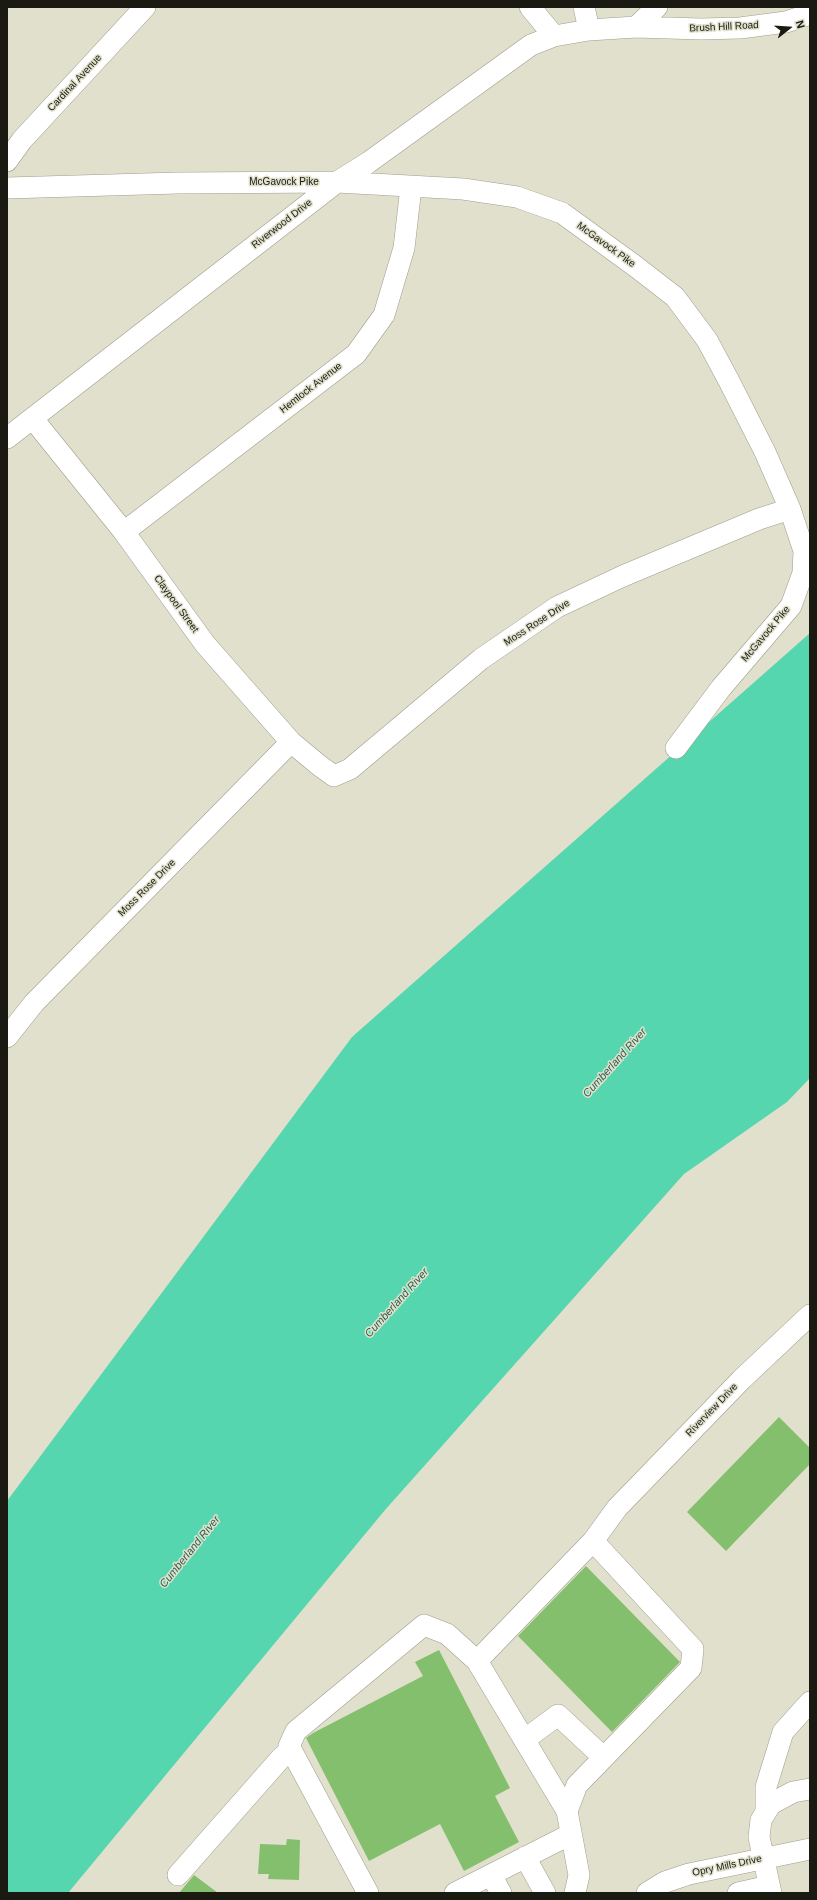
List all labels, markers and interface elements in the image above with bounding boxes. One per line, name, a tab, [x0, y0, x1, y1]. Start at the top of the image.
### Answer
north arrow	[769, 8, 809, 48]
street label: Brush Hill Road	[689, 19, 759, 35]
text: N	[794, 19, 807, 30]
street label: Cardinal Avenue	[45, 52, 105, 114]
street label: McGavock Pike	[249, 176, 319, 188]
street label: Riverwood Drive	[249, 197, 315, 251]
street label: McGavock Pike	[574, 220, 638, 270]
street label: Hemlock Avenue	[278, 360, 344, 416]
street label: Claypool Street	[151, 573, 201, 635]
street label: Moss Rose Drive	[502, 597, 572, 649]
street label: McGavock Pike	[739, 604, 793, 664]
street label: Moss Rose Drive	[116, 857, 178, 919]
water label: Cumberland River	[580, 1026, 650, 1100]
water label: Cumberland River	[362, 1266, 432, 1340]
street label: Riverview Drive	[684, 1381, 740, 1439]
water label: Cumberland River	[157, 1513, 223, 1591]
street label: Opry Mills Drive	[691, 1853, 763, 1879]

